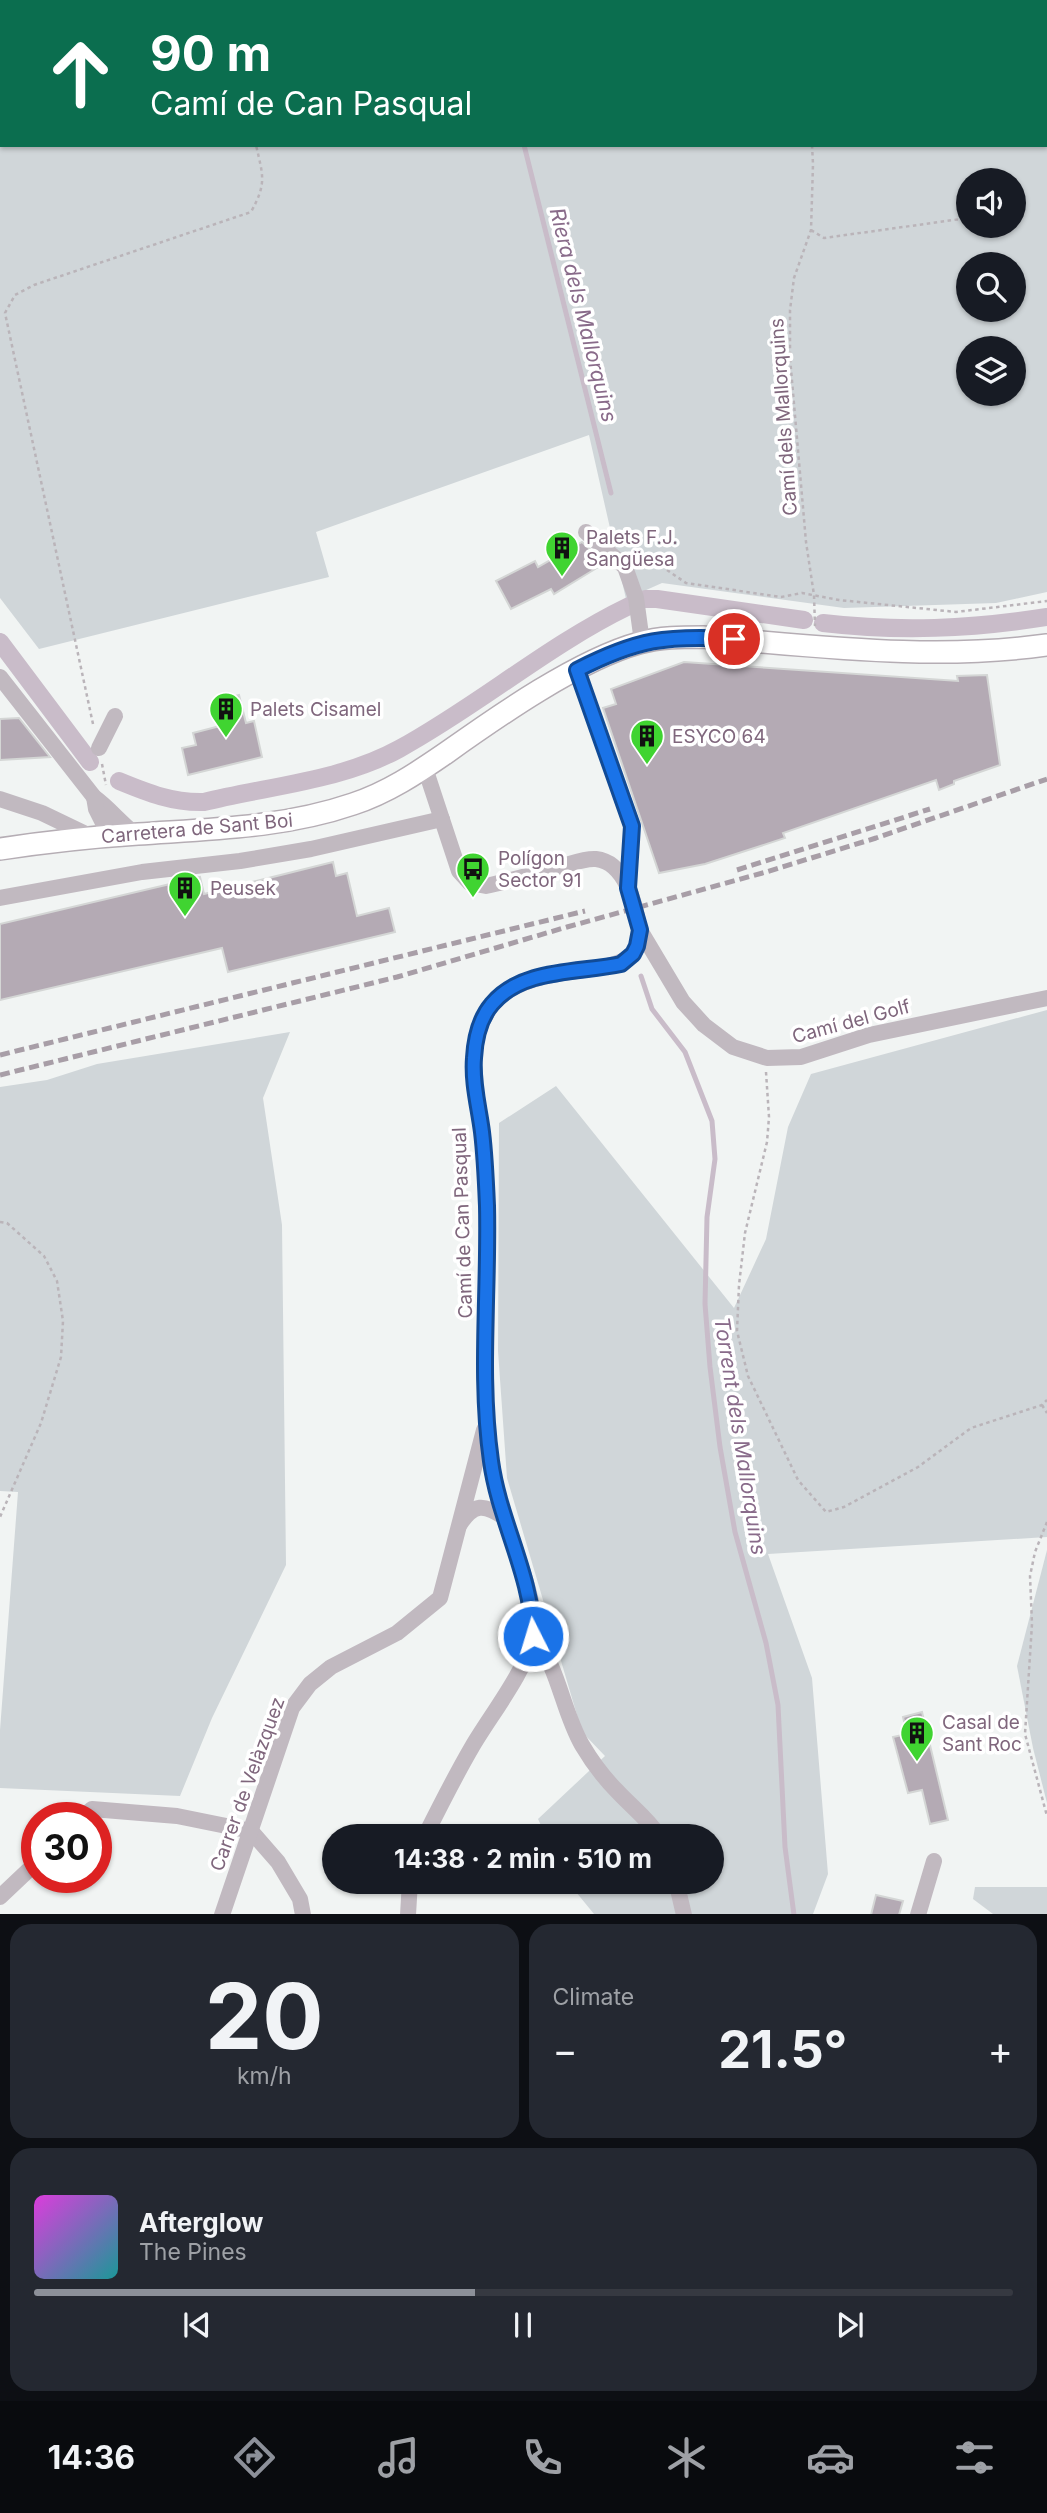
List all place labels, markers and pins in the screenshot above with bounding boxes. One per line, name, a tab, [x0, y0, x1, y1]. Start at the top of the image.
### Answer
place label: Palets F.J. Sangüesa	[586, 526, 678, 571]
building icon: Palets F.J. Sangüesa	[543, 529, 581, 578]
pin	[704, 609, 764, 669]
building icon: Palets Cisamel	[207, 690, 245, 739]
place label: Palets Cisamel	[250, 698, 381, 721]
building icon: ESYCO 64	[628, 717, 666, 766]
place label: ESYCO 64	[672, 725, 766, 748]
place label: Polígon Sector 91	[498, 847, 582, 892]
bus stop icon: Polígon Sector 91	[454, 850, 492, 899]
building icon: Peusek	[166, 869, 204, 918]
place label: Peusek	[210, 877, 276, 900]
place label: Casal de Sant Roc	[942, 1711, 1022, 1756]
building icon: Casal de Sant Roc	[898, 1714, 936, 1763]

